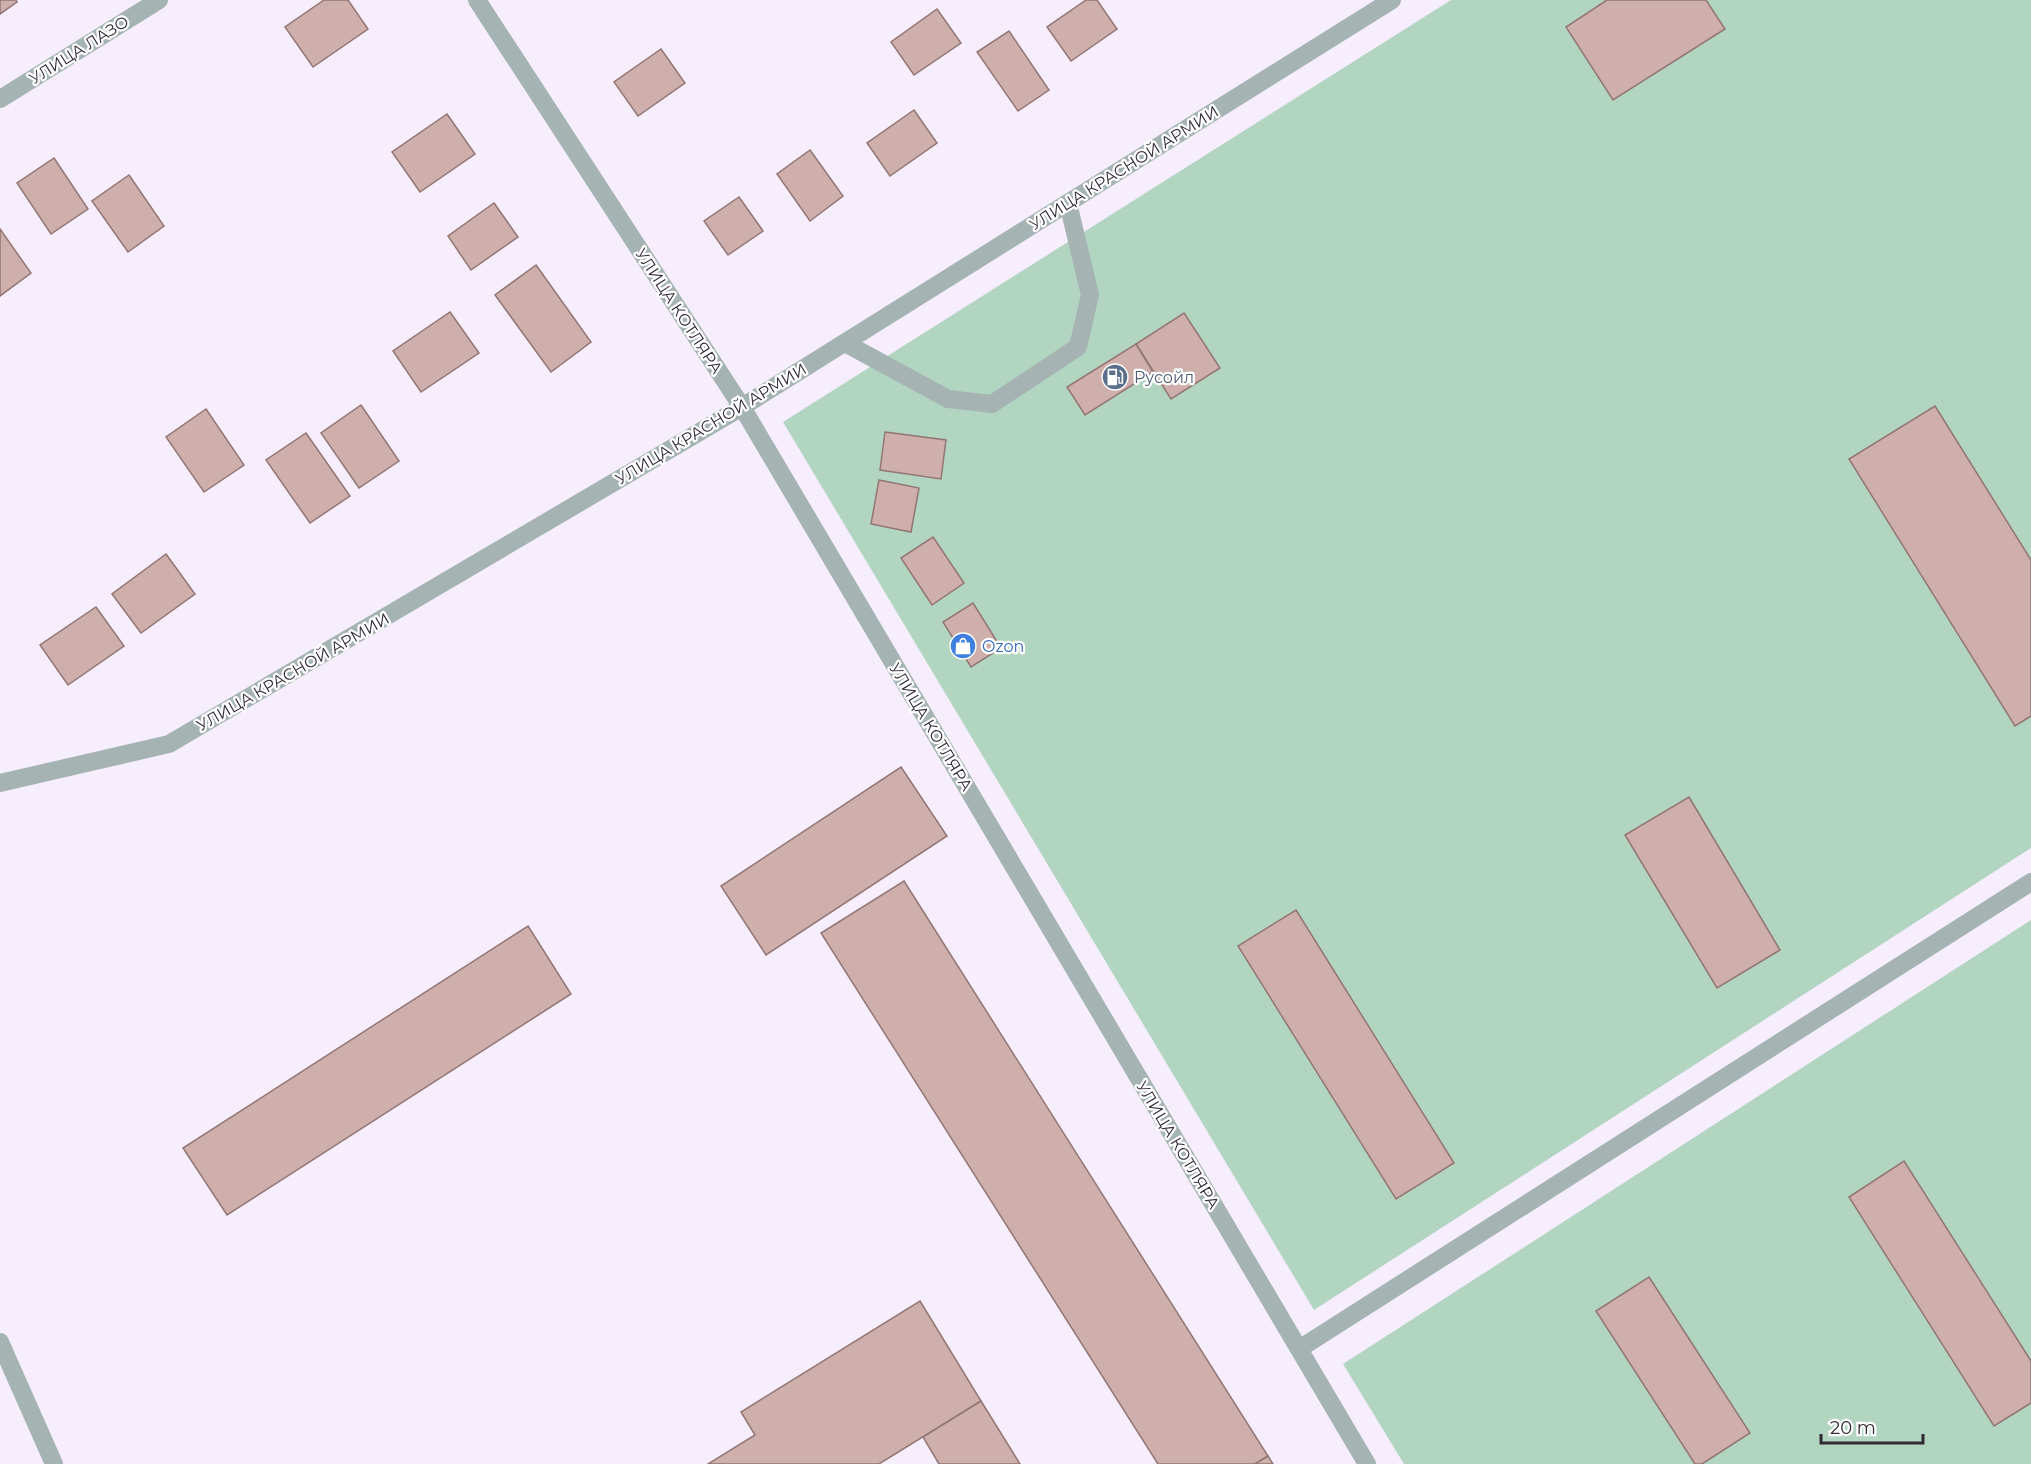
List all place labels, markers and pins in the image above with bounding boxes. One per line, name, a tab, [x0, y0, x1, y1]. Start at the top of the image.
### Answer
fuel station icon: Русойл	[1100, 362, 1130, 392]
place label: Русойл	[1134, 368, 1194, 387]
shop icon: Ozon	[948, 631, 978, 661]
place label: Ozon	[982, 637, 1024, 656]

